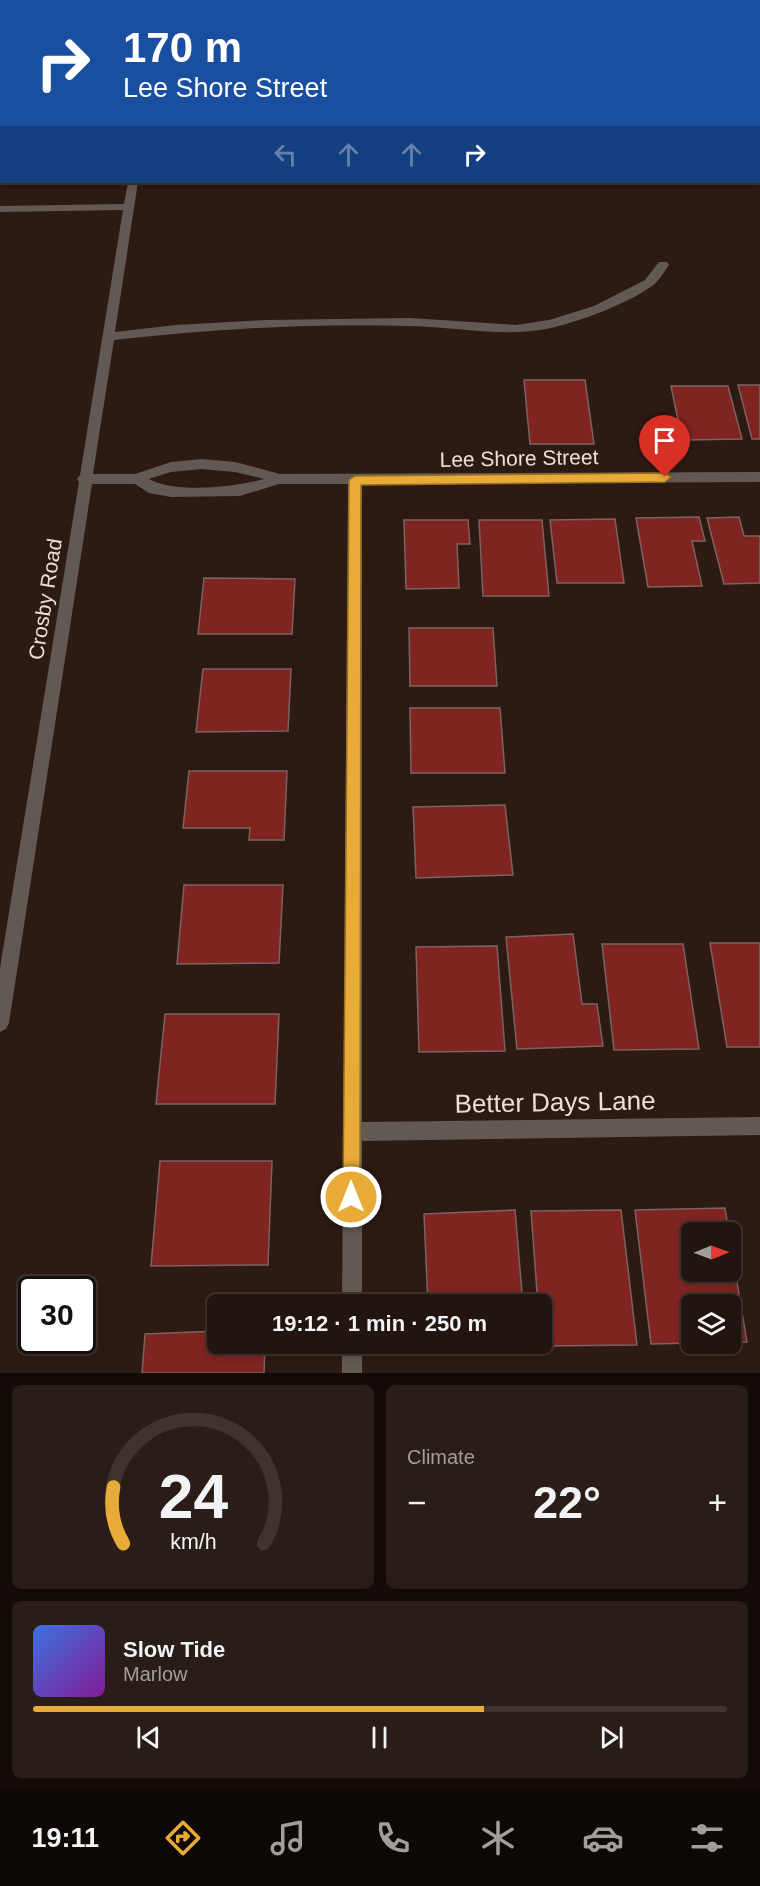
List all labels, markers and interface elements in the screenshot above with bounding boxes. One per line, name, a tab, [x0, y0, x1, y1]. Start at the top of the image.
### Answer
icon: right	[24, 24, 102, 102]
text: 170 m	[123, 24, 242, 71]
text: Lee Shore Street	[123, 73, 327, 103]
icon: left	[269, 138, 302, 171]
icon: ahead	[332, 138, 365, 171]
icon: ahead	[395, 138, 428, 171]
icon: right	[458, 138, 491, 171]
pin	[639, 415, 690, 477]
icon: arrive	[648, 424, 681, 457]
street label: Lee Shore Street	[439, 445, 599, 471]
street label: Crosby Road	[24, 537, 66, 661]
street label: Better Days Lane	[454, 1085, 656, 1119]
position arrow	[319, 1165, 383, 1229]
north arrow	[681, 1222, 741, 1282]
map controls	[681, 1222, 741, 1354]
speed limit sign: 30	[18, 1276, 96, 1354]
button: layers	[681, 1294, 741, 1354]
text: 19:12 · 1 min · 250 m	[272, 1311, 487, 1336]
text: Climate	[407, 1446, 475, 1468]
text: 24	[158, 1462, 228, 1531]
text: 22°	[533, 1477, 601, 1528]
text: −	[407, 1484, 426, 1521]
text: +	[708, 1484, 727, 1521]
text: km/h	[170, 1530, 216, 1554]
text: Slow Tide	[123, 1637, 225, 1662]
text: Marlow	[123, 1663, 187, 1685]
icon: previous	[132, 1721, 165, 1754]
icon: pause	[363, 1721, 396, 1754]
icon: next	[595, 1721, 628, 1754]
icon: directions	[162, 1817, 204, 1859]
icon: music	[267, 1817, 309, 1859]
icon: phone	[372, 1817, 414, 1859]
icon: climate	[477, 1817, 519, 1859]
icon: car	[582, 1817, 624, 1859]
icon: filters	[686, 1817, 728, 1859]
text: 19:11	[31, 1823, 99, 1853]

